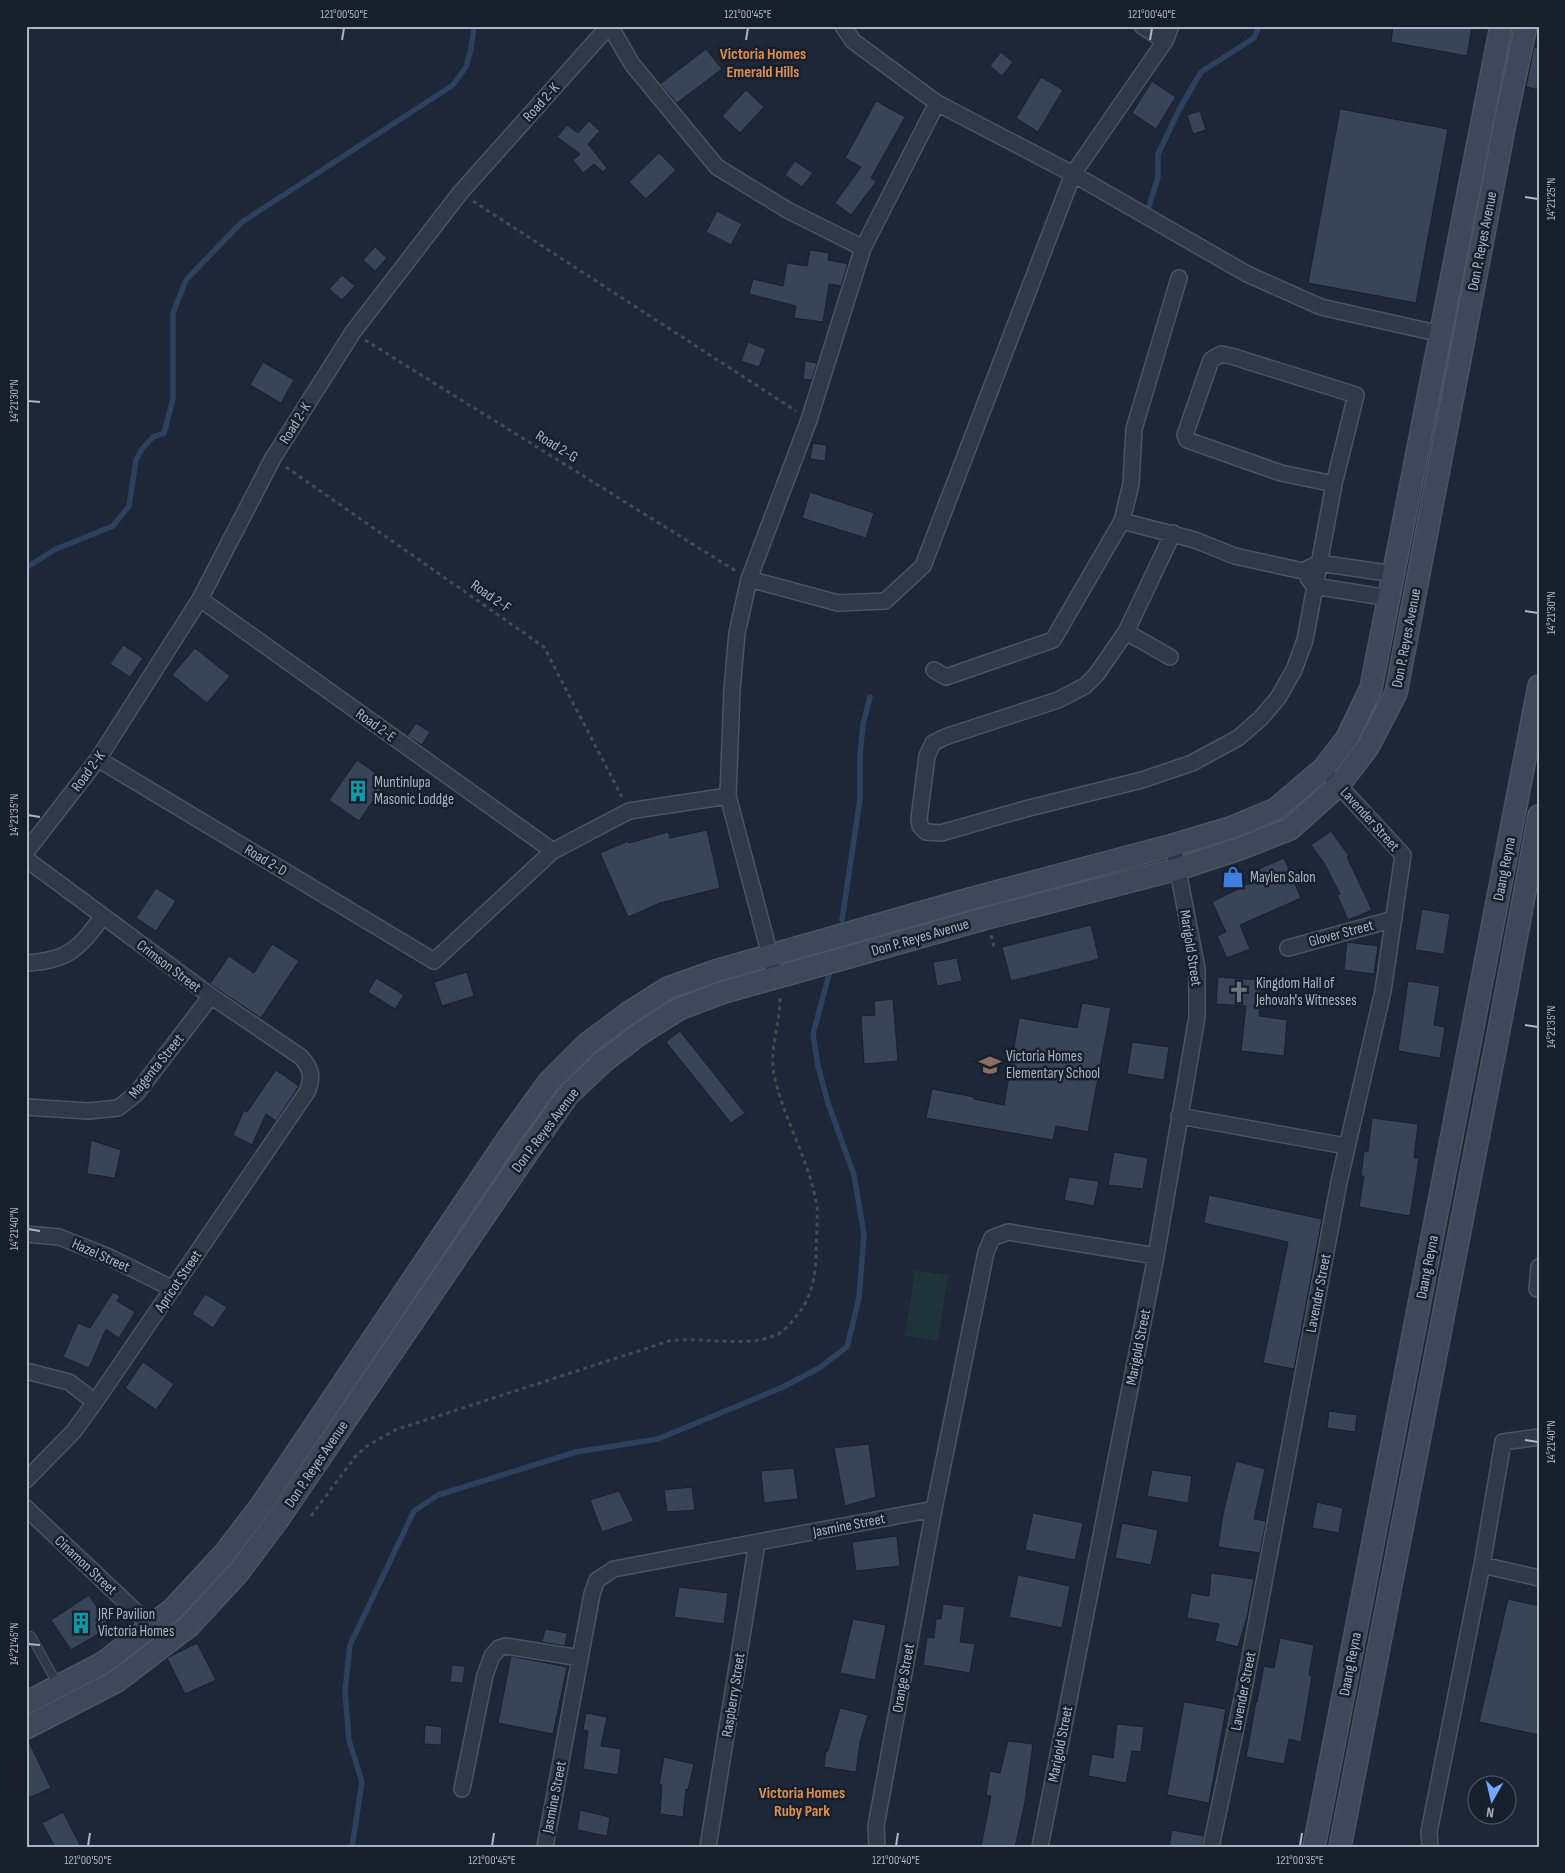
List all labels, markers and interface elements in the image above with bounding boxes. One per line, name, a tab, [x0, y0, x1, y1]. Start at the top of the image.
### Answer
text: 121°00'50"E	[320, 7, 368, 22]
text: 121°00'45"E	[724, 7, 772, 22]
text: 121°00'40"E	[1128, 7, 1176, 22]
district label: Victoria Homes Emerald Hills	[720, 45, 806, 82]
street label: Road 2-K	[519, 79, 564, 126]
text: 14°21'25"N	[1544, 178, 1559, 220]
street label: Don P. Reyes Avenue	[1464, 190, 1501, 292]
text: 14°21'30"N	[7, 379, 22, 423]
street label: Road 2-K	[275, 399, 316, 448]
street label: Road 2-G	[532, 426, 582, 467]
street label: Road 2-F	[467, 576, 515, 617]
street label: Don P. Reyes Avenue	[1388, 587, 1425, 689]
text: 14°21'30"N	[1544, 591, 1559, 635]
street label: Road 2-E	[352, 704, 400, 746]
street label: Road 2-K	[67, 747, 110, 795]
place label: Muntinlupa Masonic Loddge	[374, 773, 454, 809]
building icon: Muntinlupa Masonic Loddge	[345, 778, 371, 804]
street label: Lavender Street	[1336, 783, 1404, 856]
text: 14°21'35"N	[7, 794, 22, 836]
street label: Daang Reyna	[1489, 836, 1520, 902]
street label: Road 2-D	[241, 840, 291, 881]
shop icon: Maylen Salon	[1220, 864, 1246, 890]
place label: Maylen Salon	[1250, 868, 1316, 887]
street label: Marigold Street	[1175, 909, 1206, 988]
street label: Don P. Reyes Avenue	[869, 914, 971, 960]
street label: Glover Street	[1307, 916, 1376, 951]
street label: Crimson Street	[133, 936, 205, 997]
place label: Kingdom Hall of Jehovah's Witnesses	[1255, 974, 1357, 1010]
church icon: Kingdom Hall of Jehovah's Witnesses	[1226, 979, 1252, 1005]
text: 14°21'35"N	[1544, 1006, 1559, 1048]
street label: Magenta Street	[125, 1030, 188, 1102]
place label: Victoria Homes Elementary School	[1006, 1047, 1100, 1083]
school or university icon: Victoria Homes Elementary School	[977, 1052, 1003, 1078]
street label: Don P. Reyes Avenue	[508, 1084, 583, 1176]
text: 14°21'40"N	[7, 1207, 22, 1251]
street label: Hazel Street	[69, 1234, 133, 1277]
street label: Daang Reyna	[1412, 1234, 1443, 1300]
street label: Apricot Street	[150, 1246, 206, 1317]
street label: Lavender Street	[1302, 1252, 1336, 1334]
street label: Marigold Street	[1122, 1307, 1155, 1387]
street label: Don P. Reyes Avenue	[280, 1417, 352, 1511]
text: 14°21'40"N	[1544, 1420, 1559, 1464]
street label: Jasmine Street	[810, 1509, 887, 1542]
street label: Cinamon Street	[50, 1532, 121, 1599]
place label: JRF Pavilion Victoria Homes	[97, 1605, 174, 1641]
building icon: JRF Pavilion Victoria Homes	[68, 1610, 94, 1636]
text: 14°21'45"N	[7, 1623, 22, 1665]
street label: Daang Reyna	[1335, 1631, 1366, 1697]
street label: Orange Street	[888, 1642, 919, 1714]
street label: Lavender Street	[1227, 1650, 1261, 1732]
street label: Raspberry Street	[717, 1651, 750, 1739]
street label: Marigold Street	[1044, 1704, 1077, 1784]
street label: Jasmine Street	[538, 1759, 571, 1836]
north arrow	[1468, 1776, 1518, 1826]
district label: Victoria Homes Ruby Park	[759, 1784, 845, 1821]
text: N	[1485, 1803, 1495, 1821]
text: 121°00'50"E	[64, 1853, 112, 1868]
text: 121°00'45"E	[468, 1853, 516, 1868]
text: 121°00'40"E	[872, 1853, 920, 1868]
text: 121°00'35"E	[1276, 1853, 1324, 1868]

